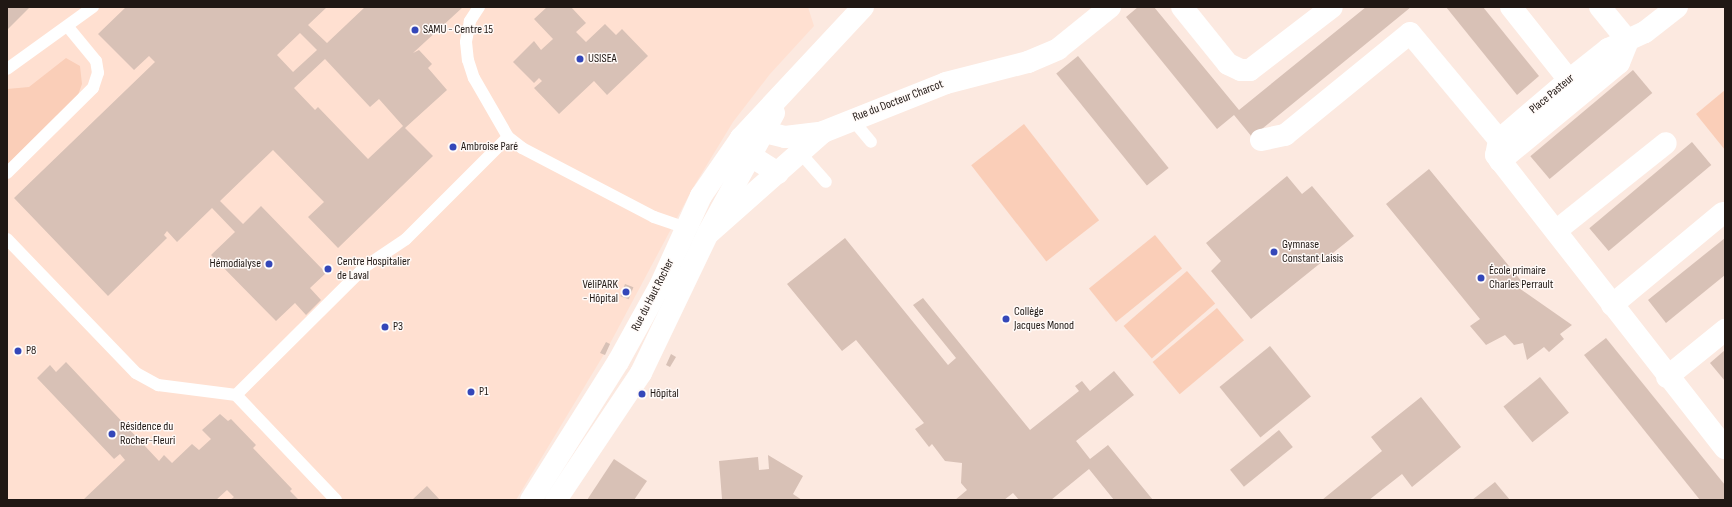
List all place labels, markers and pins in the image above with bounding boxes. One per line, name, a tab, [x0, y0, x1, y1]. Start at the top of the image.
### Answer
place label: SAMU - Centre 15	[423, 23, 493, 37]
marker: SAMU - Centre 15	[410, 25, 420, 35]
place label: USISEA	[588, 52, 617, 66]
marker: USISEA	[575, 54, 585, 64]
place label: Ambroise Paré	[461, 140, 518, 154]
marker: Ambroise Paré	[448, 142, 458, 152]
place label: Gymnase Constant Laisis	[1282, 238, 1343, 266]
marker: Gymnase Constant Laisis	[1269, 247, 1279, 257]
place label: Centre Hospitalier de Laval	[337, 255, 410, 283]
place label: Hémodialyse	[210, 257, 261, 271]
marker: Hémodialyse	[264, 259, 274, 269]
marker: Centre Hospitalier de Laval	[322, 263, 334, 275]
place label: École primaire Charles Perrault	[1489, 264, 1553, 292]
marker: École primaire Charles Perrault	[1476, 273, 1486, 283]
place label: VéliPARK - Hôpital	[583, 278, 618, 306]
marker: VéliPARK - Hôpital	[621, 287, 631, 297]
place label: Collège Jacques Monod	[1014, 305, 1074, 333]
marker: Collège Jacques Monod	[1001, 314, 1011, 324]
place label: P3	[393, 320, 403, 334]
marker: P3	[380, 322, 390, 332]
place label: P8	[26, 344, 36, 358]
marker: P8	[13, 346, 23, 356]
place label: P1	[479, 385, 489, 399]
marker: P1	[466, 387, 476, 397]
place label: Hôpital	[650, 387, 679, 401]
marker: Hôpital	[637, 389, 647, 399]
place label: Résidence du Rocher-Fleuri	[120, 420, 175, 448]
marker: Résidence du Rocher-Fleuri	[107, 429, 117, 439]

